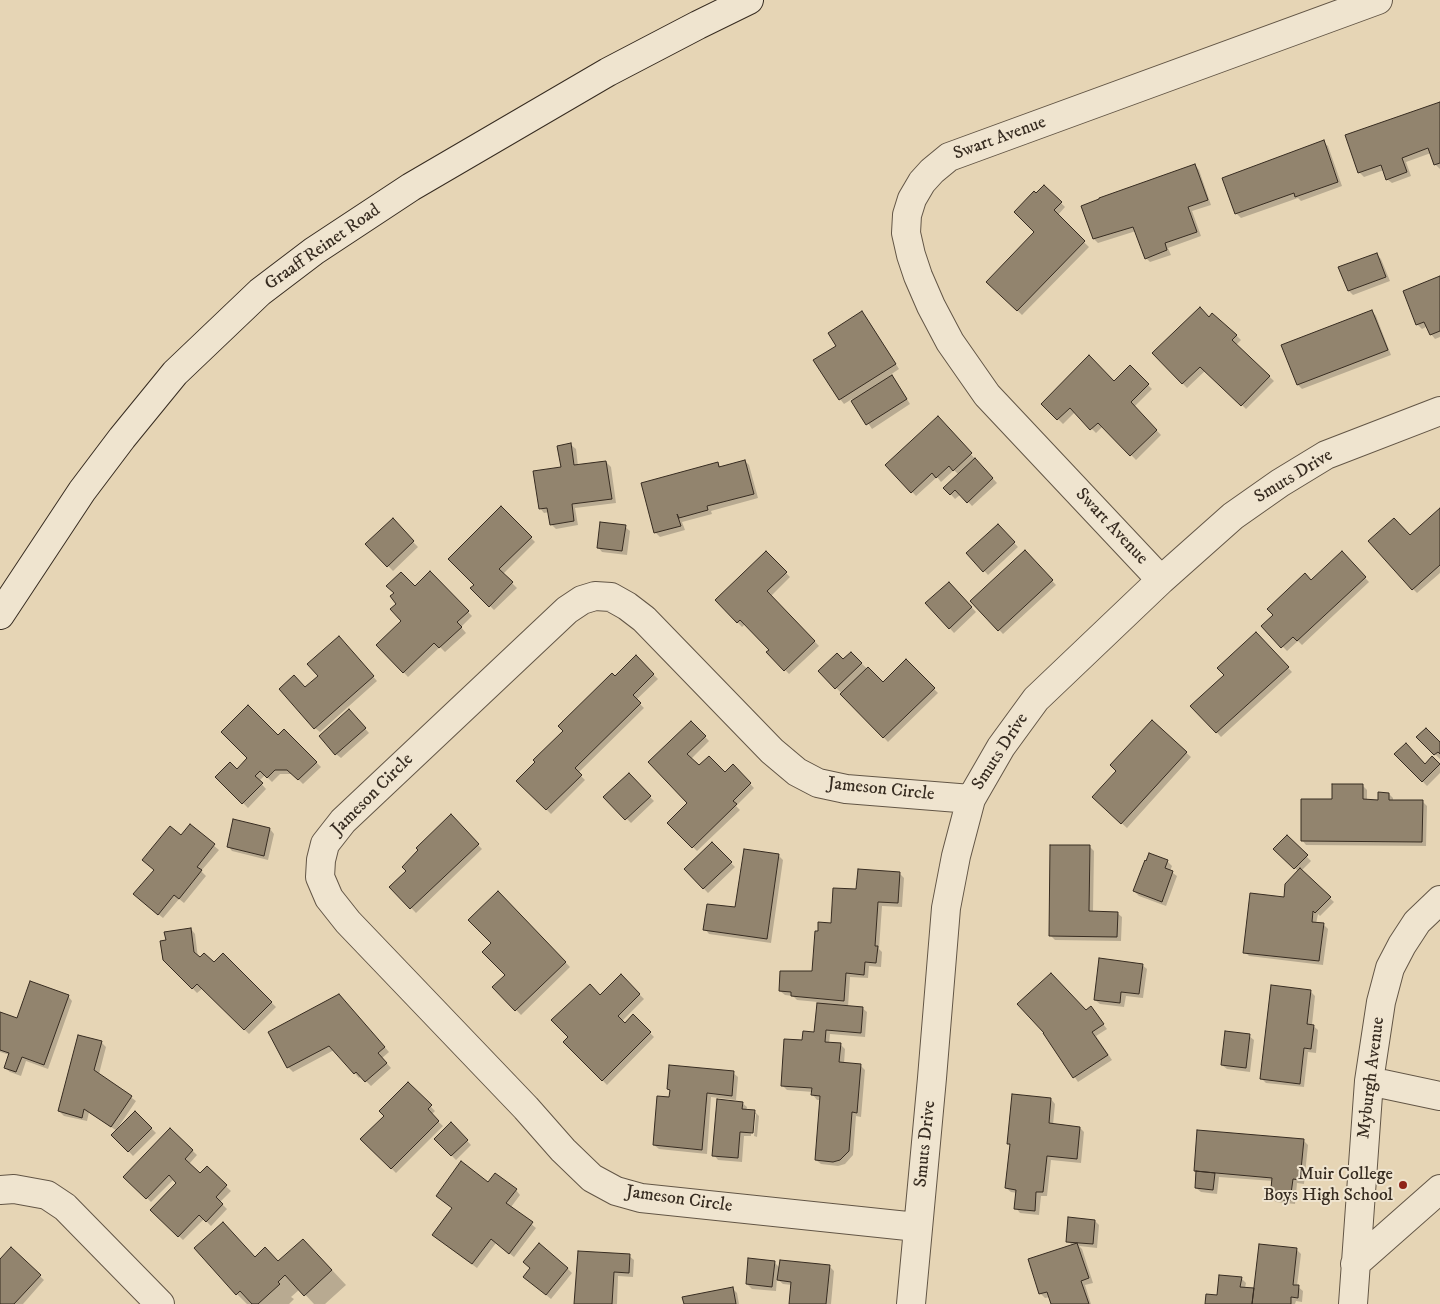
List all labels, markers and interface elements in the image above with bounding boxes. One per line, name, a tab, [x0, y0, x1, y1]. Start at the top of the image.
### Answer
street label: Swart Avenue	[951, 112, 1049, 166]
street label: Graaff Reinet Road	[261, 200, 385, 296]
street label: Smuts Drive	[1251, 445, 1337, 509]
street label: Swart Avenue	[1070, 484, 1152, 570]
street label: Smuts Drive	[968, 710, 1034, 794]
street label: Jameson Circle	[327, 749, 419, 841]
street label: Jameson Circle	[827, 774, 935, 806]
street label: Myburgh Avenue	[1354, 1016, 1390, 1140]
street label: Smuts Drive	[911, 1099, 941, 1189]
place label: Muir College Boys High School	[1263, 1164, 1393, 1206]
marker: Muir College Boys High School	[1397, 1179, 1409, 1191]
street label: Jameson Circle	[624, 1182, 734, 1218]

